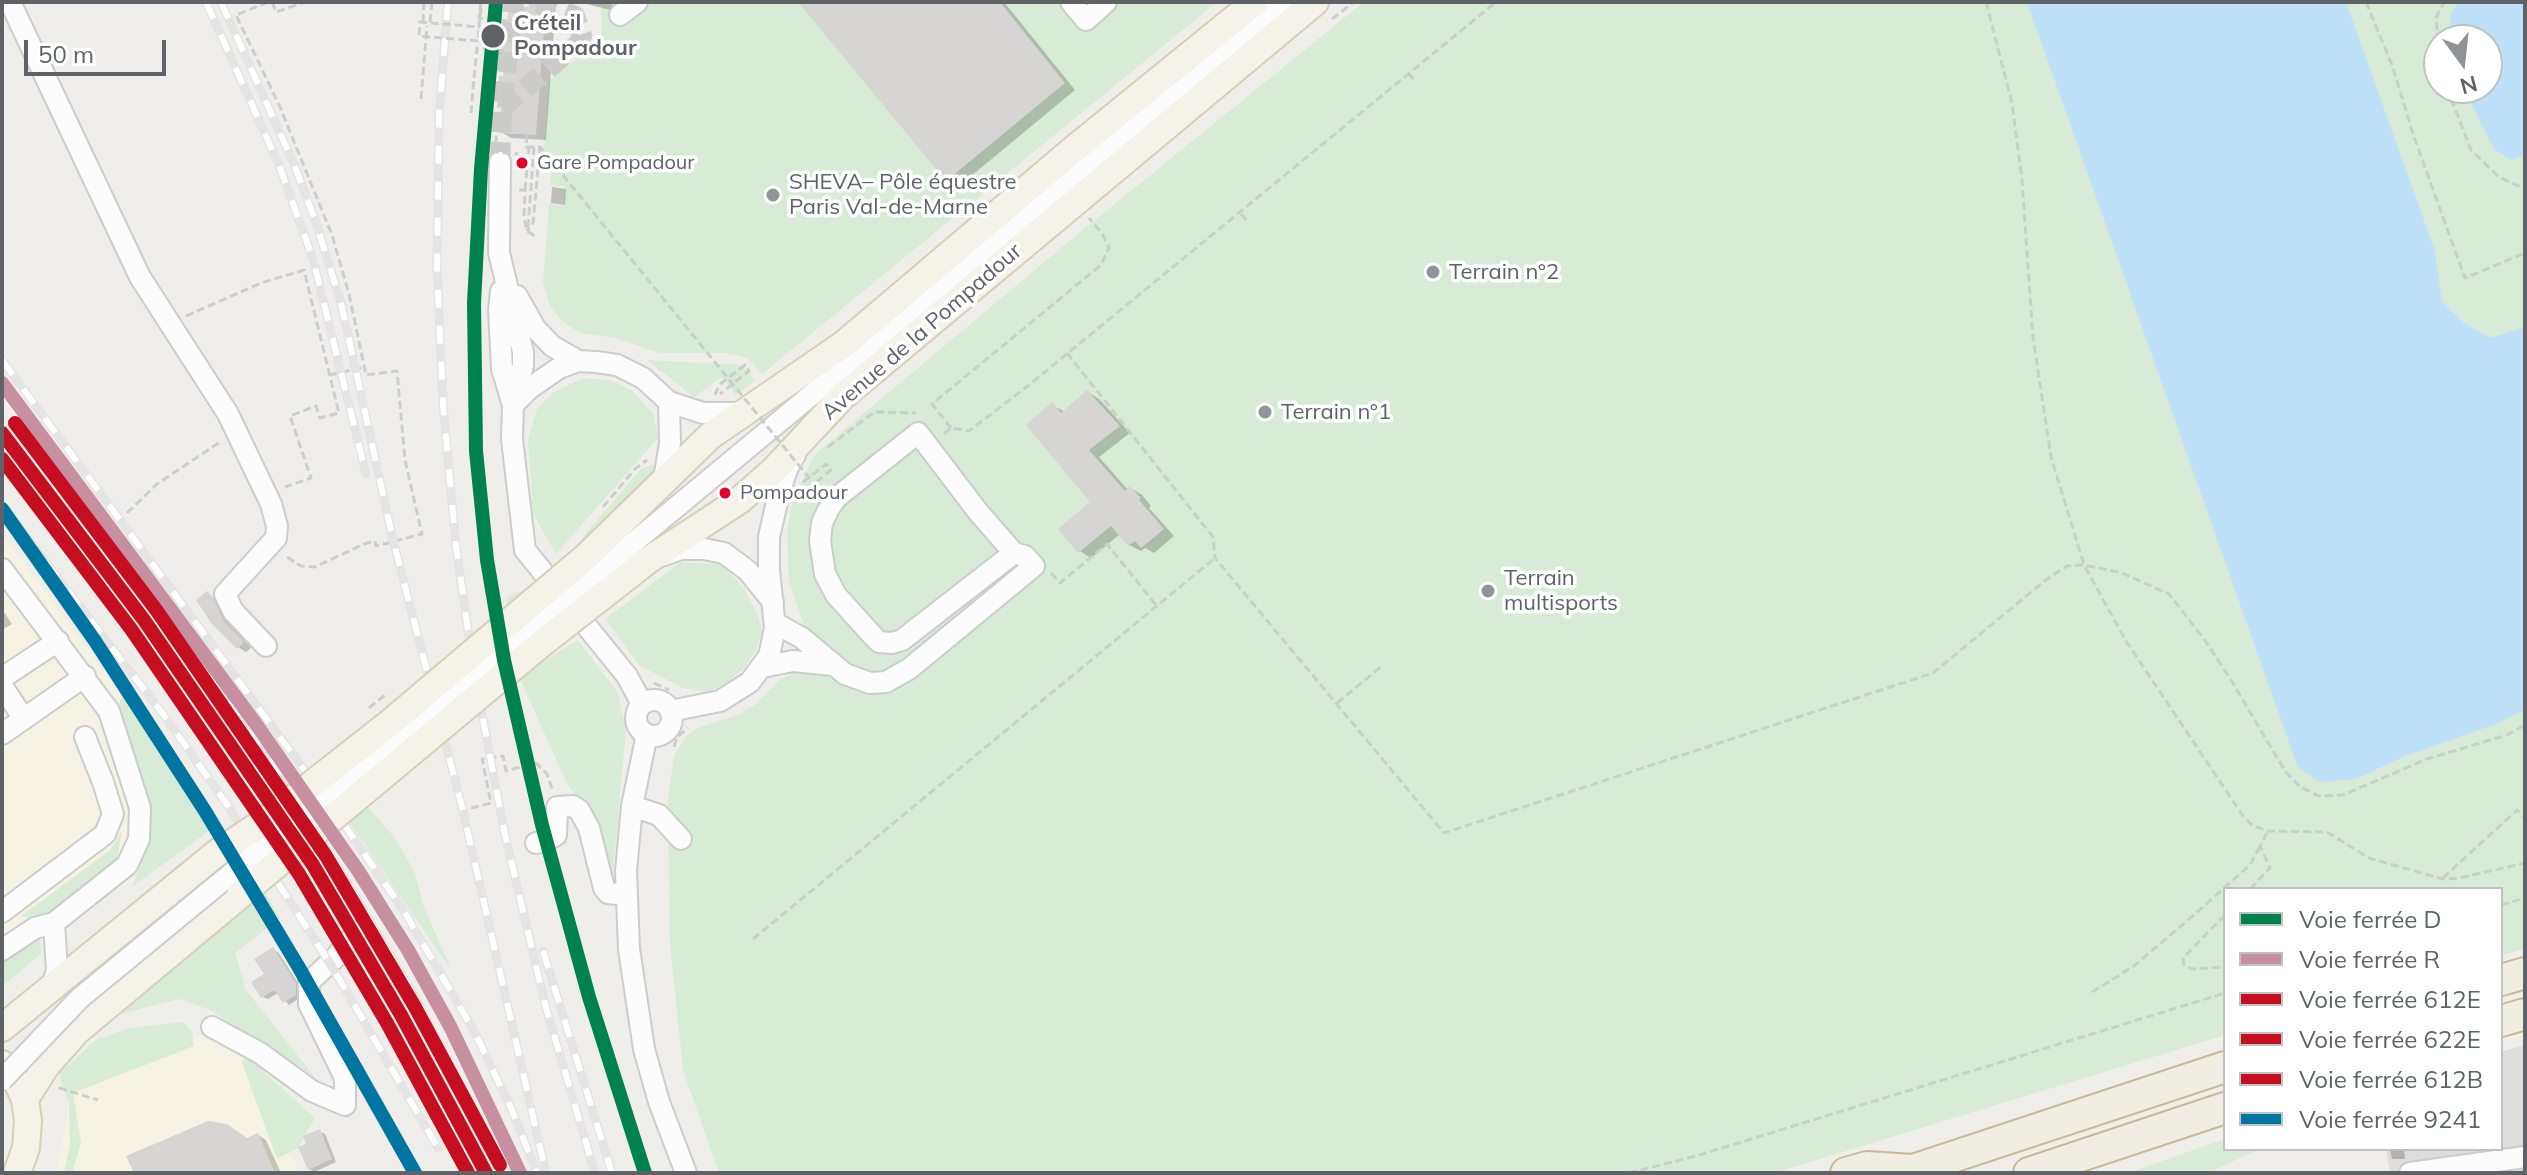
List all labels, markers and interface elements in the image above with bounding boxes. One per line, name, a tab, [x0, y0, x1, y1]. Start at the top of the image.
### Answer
place label: Créteil Pompadour	[514, 10, 637, 62]
marker: Créteil Pompadour	[479, 22, 507, 50]
scale bar	[28, 24, 170, 74]
north arrow	[2423, 24, 2503, 104]
text: 50 m	[38, 39, 94, 69]
text: N	[2457, 70, 2480, 101]
place label: Gare Pompadour	[537, 151, 695, 175]
marker: Gare Pompadour	[514, 155, 530, 171]
place label: SHEVA– Pôle équestre Paris Val-de-Marne	[789, 169, 1017, 220]
marker: SHEVA– Pôle équestre Paris Val-de-Marne	[764, 186, 782, 204]
street label: Avenue de la Pompadour	[817, 238, 1027, 426]
place label: Terrain n°2	[1449, 259, 1559, 285]
marker: Terrain n°2	[1424, 263, 1442, 281]
place label: Terrain n°1	[1281, 399, 1391, 425]
marker: Terrain n°1	[1256, 403, 1274, 421]
place label: Pompadour	[740, 481, 848, 505]
marker: Pompadour	[717, 485, 733, 501]
place label: Terrain multisports	[1504, 565, 1618, 616]
marker: Terrain multisports	[1479, 582, 1497, 600]
legend	[2223, 887, 2503, 1151]
text: Voie ferrée D	[2299, 904, 2441, 934]
text: Voie ferrée R	[2299, 944, 2440, 974]
text: Voie ferrée 612E	[2299, 984, 2481, 1014]
text: Voie ferrée 622E	[2299, 1024, 2481, 1054]
text: Voie ferrée 612B	[2299, 1064, 2483, 1094]
text: Voie ferrée 9241	[2299, 1104, 2481, 1134]

